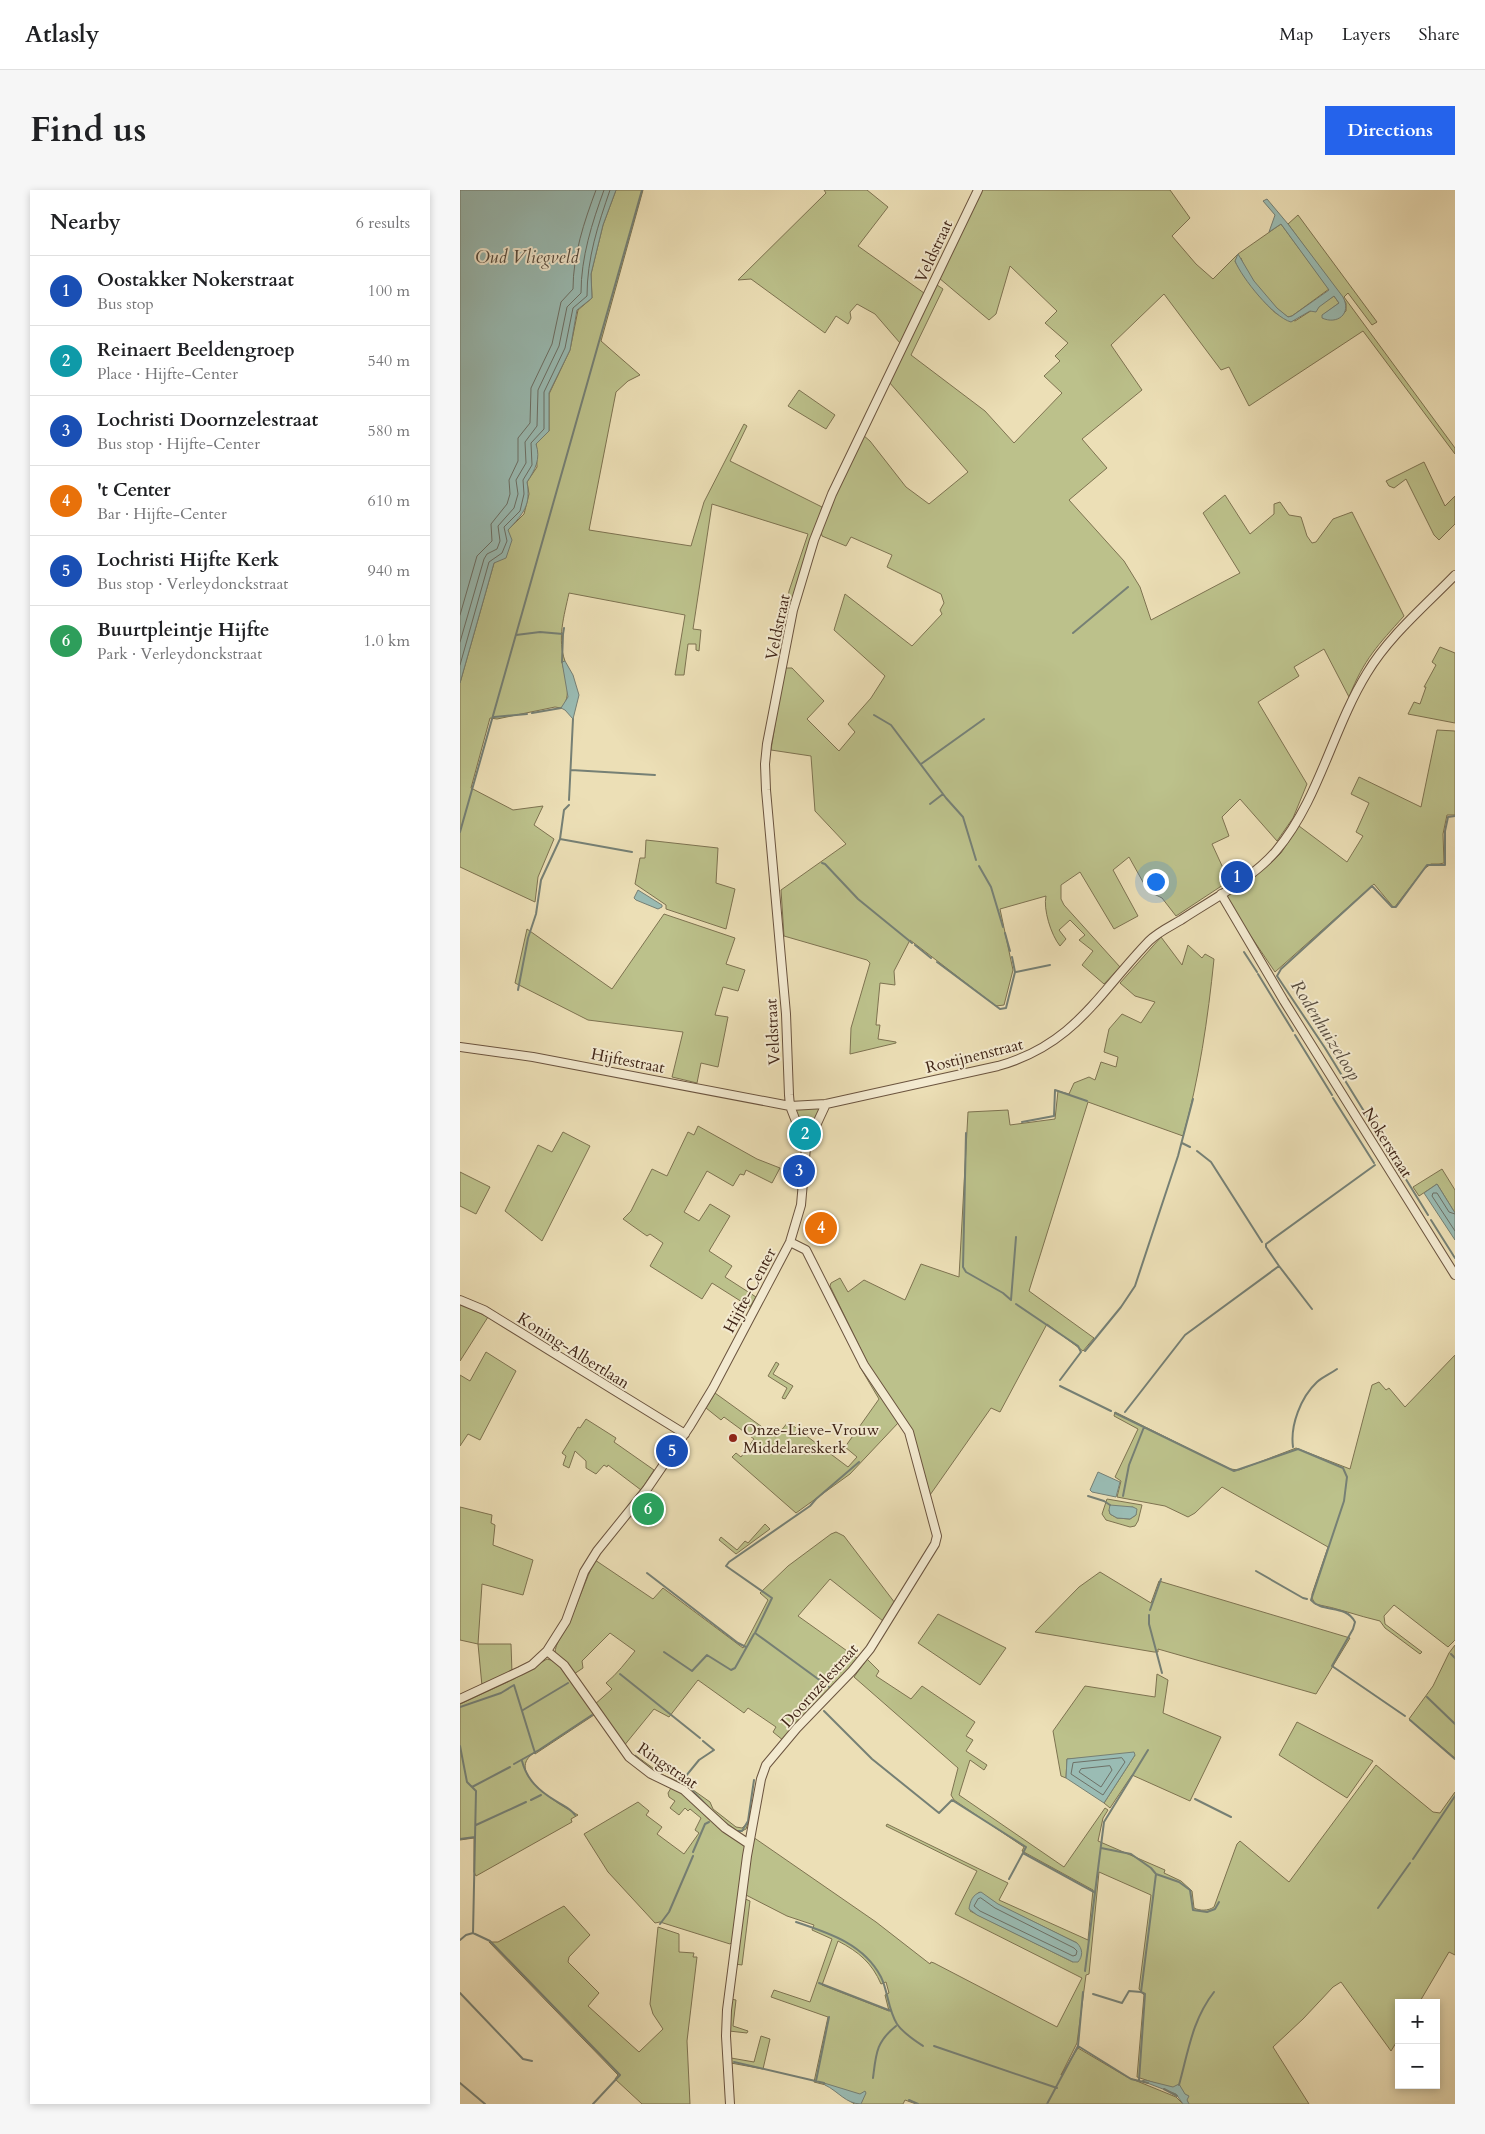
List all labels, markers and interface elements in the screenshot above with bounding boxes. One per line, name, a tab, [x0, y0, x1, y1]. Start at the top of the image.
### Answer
text: Atlasly	[25, 18, 99, 51]
text: Map	[1279, 22, 1314, 47]
text: Layers	[1342, 22, 1391, 47]
text: Share	[1419, 22, 1460, 47]
text: Find us	[30, 106, 146, 154]
button: Directions	[1325, 106, 1455, 155]
text: Nearby	[50, 208, 121, 237]
text: 6 results	[356, 212, 410, 234]
street label: Veldstraat	[910, 217, 958, 286]
water label: Oud Vliegveld	[475, 245, 580, 270]
text: Oostakker Nokerstraat	[97, 267, 294, 293]
text: 1	[62, 280, 70, 302]
text: 100 m	[368, 280, 410, 302]
text: Bus stop	[97, 293, 154, 315]
text: Reinaert Beeldengroep	[97, 337, 295, 363]
text: 2	[62, 350, 70, 372]
text: 540 m	[368, 350, 410, 372]
text: Place · Hijfte-Center	[97, 363, 238, 385]
text: Lochristi Doornzelestraat	[97, 407, 318, 433]
text: 3	[62, 420, 70, 442]
text: 580 m	[368, 420, 410, 442]
text: Bus stop · Hijfte-Center	[97, 433, 260, 455]
text: 't Center	[97, 477, 171, 503]
text: 4	[62, 490, 70, 512]
text: 610 m	[368, 490, 410, 512]
text: Bar · Hijfte-Center	[97, 503, 227, 525]
text: Lochristi Hijfte Kerk	[97, 547, 279, 573]
text: 5	[62, 560, 70, 582]
text: 940 m	[368, 560, 410, 582]
text: Bus stop · Verleydonckstraat	[97, 573, 288, 595]
street label: Veldstraat	[760, 592, 796, 662]
text: Buurtpleintje Hijfte	[97, 617, 269, 643]
text: 6	[62, 630, 70, 652]
text: 1.0 km	[363, 630, 410, 652]
text: Park · Verleydonckstraat	[97, 643, 262, 665]
pin: 1	[1221, 858, 1253, 896]
your location	[1143, 869, 1169, 895]
water label: Rodenhuizeloop	[1285, 975, 1367, 1086]
street label: Veldstraat	[760, 998, 786, 1066]
street label: Rostijnenstraat	[923, 1033, 1025, 1079]
street label: Hijftestraat	[589, 1043, 667, 1079]
street label: Nokerstraat	[1357, 1103, 1417, 1182]
pin: 2	[789, 1115, 821, 1153]
pin: 3	[783, 1152, 815, 1190]
pin: 4	[805, 1209, 837, 1247]
street label: Hijfte-Center	[718, 1244, 782, 1337]
street label: Koning-Albertlaan	[513, 1307, 634, 1394]
place label: Onze-Lieve-Vrouw Middelareskerk	[743, 1419, 879, 1459]
pin: 5	[656, 1432, 688, 1470]
marker: Onze-Lieve-Vrouw Middelareskerk	[727, 1432, 739, 1444]
pin: 6	[632, 1490, 664, 1528]
street label: Doornzelestraat	[776, 1639, 863, 1732]
street label: Ringstraat	[633, 1737, 702, 1794]
map controls	[1395, 1999, 1440, 2089]
button: +	[1395, 1999, 1440, 2044]
button: −	[1395, 2044, 1440, 2089]

